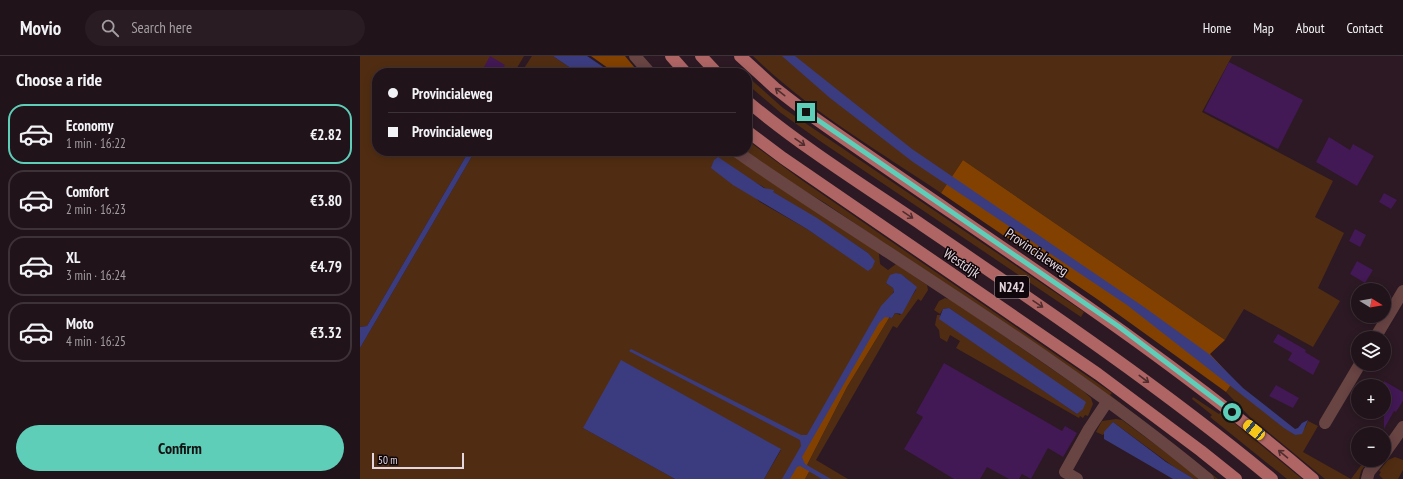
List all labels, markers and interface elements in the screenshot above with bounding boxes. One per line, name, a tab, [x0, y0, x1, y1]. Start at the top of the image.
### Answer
search box	[85, 10, 365, 46]
text: Movio	[20, 16, 61, 40]
icon: search	[99, 17, 121, 39]
text: Search here	[131, 18, 192, 37]
text: Home	[1203, 19, 1231, 37]
text: Map	[1253, 19, 1274, 37]
text: About	[1296, 19, 1325, 37]
text: Contact	[1347, 19, 1383, 37]
text: Choose a ride	[16, 68, 102, 91]
text: Provincialeweg	[412, 84, 493, 103]
one-way arrow	[775, 87, 786, 96]
route end	[797, 103, 815, 121]
icon: car	[18, 116, 54, 152]
text: Economy	[66, 116, 114, 135]
text: Provincialeweg	[412, 122, 493, 141]
text: €2.82	[310, 125, 342, 144]
text: 1 min · 16:22	[66, 135, 126, 152]
one-way arrow	[795, 138, 806, 146]
icon: car	[18, 182, 54, 218]
text: Comfort	[66, 182, 109, 201]
text: €3.80	[310, 191, 342, 210]
text: 2 min · 16:23	[66, 201, 126, 218]
one-way arrow	[902, 211, 913, 219]
street label: Provincialeweg	[1002, 224, 1072, 280]
street label: Westdijk	[940, 244, 984, 282]
icon: car	[18, 248, 54, 284]
text: XL	[66, 248, 80, 267]
text: €4.79	[310, 257, 342, 276]
text: 3 min · 16:24	[66, 267, 126, 284]
road number: N242	[995, 276, 1029, 298]
north arrow	[1351, 283, 1391, 323]
map controls	[1351, 283, 1391, 467]
one-way arrow	[1032, 300, 1043, 308]
icon: car	[18, 314, 54, 350]
text: Moto	[66, 314, 94, 333]
text: €3.32	[310, 323, 342, 342]
button: layers	[1351, 331, 1391, 371]
text: 4 min · 16:25	[66, 333, 126, 350]
one-way arrow	[1139, 375, 1150, 383]
button: +	[1351, 379, 1391, 419]
route start	[1223, 403, 1241, 421]
car	[1241, 418, 1267, 442]
button: Confirm	[16, 425, 344, 471]
button: −	[1351, 427, 1391, 467]
one-way arrow	[1278, 449, 1288, 458]
scale bar	[372, 451, 464, 470]
text: 50 m	[378, 453, 397, 467]

